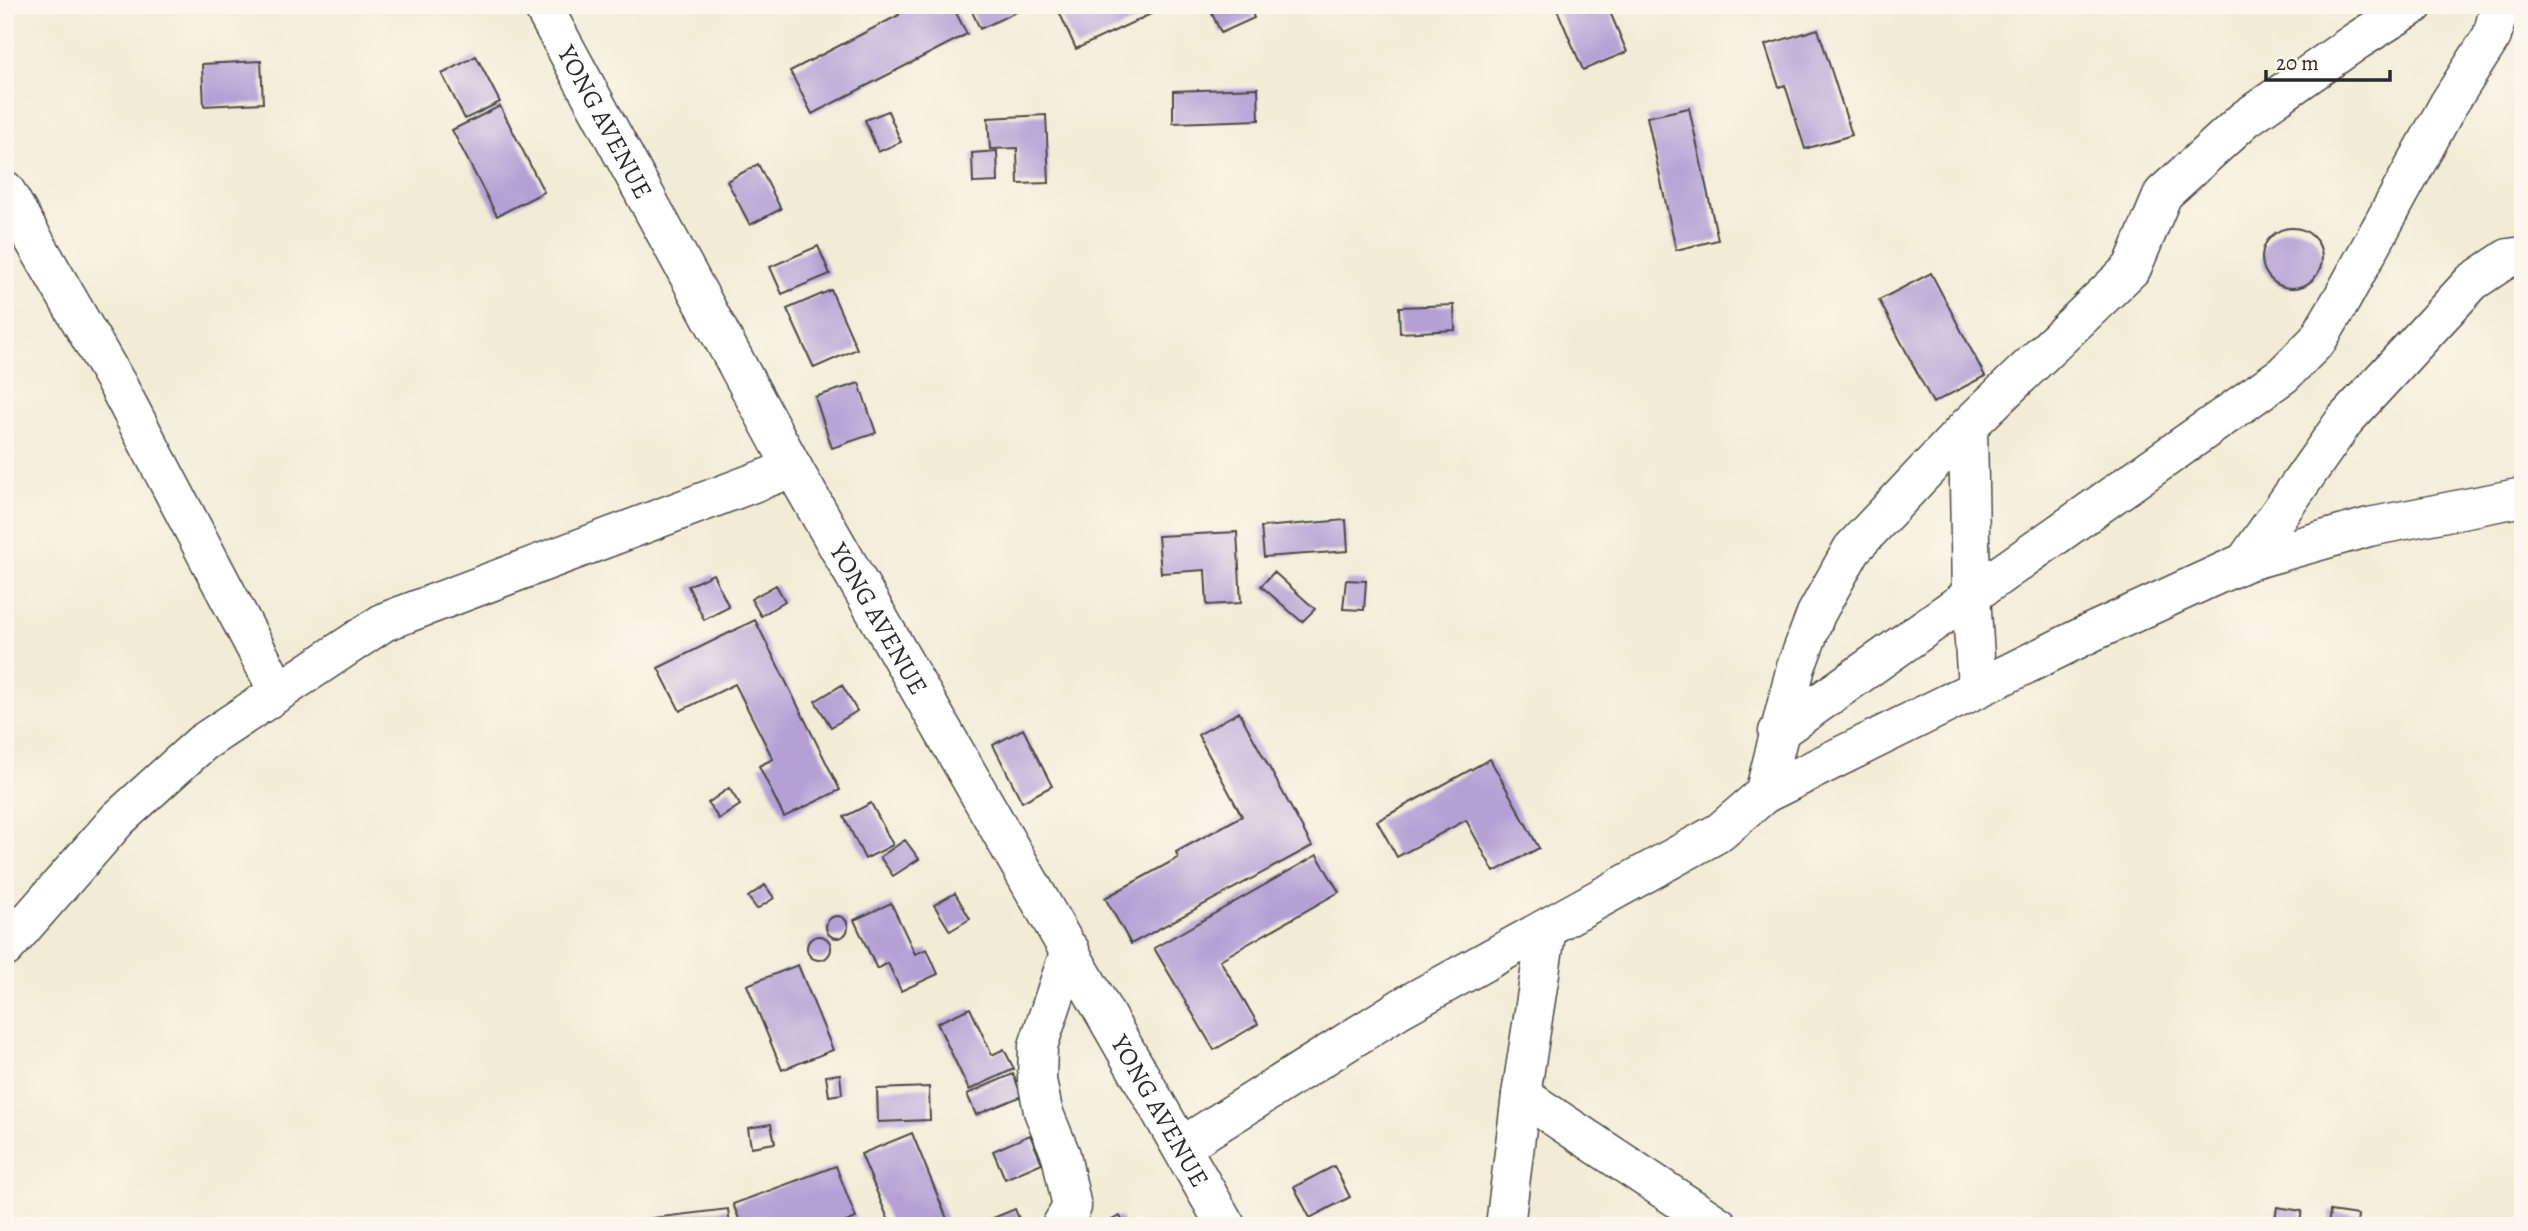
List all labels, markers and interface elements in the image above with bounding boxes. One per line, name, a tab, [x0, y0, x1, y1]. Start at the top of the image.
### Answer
street label: YONG AVENUE	[549, 38, 661, 205]
scale bar	[2266, 38, 2390, 82]
text: 20 m	[2276, 49, 2319, 77]
street label: YONG AVENUE	[821, 535, 936, 701]
street label: YONG AVENUE	[1102, 1028, 1217, 1194]

